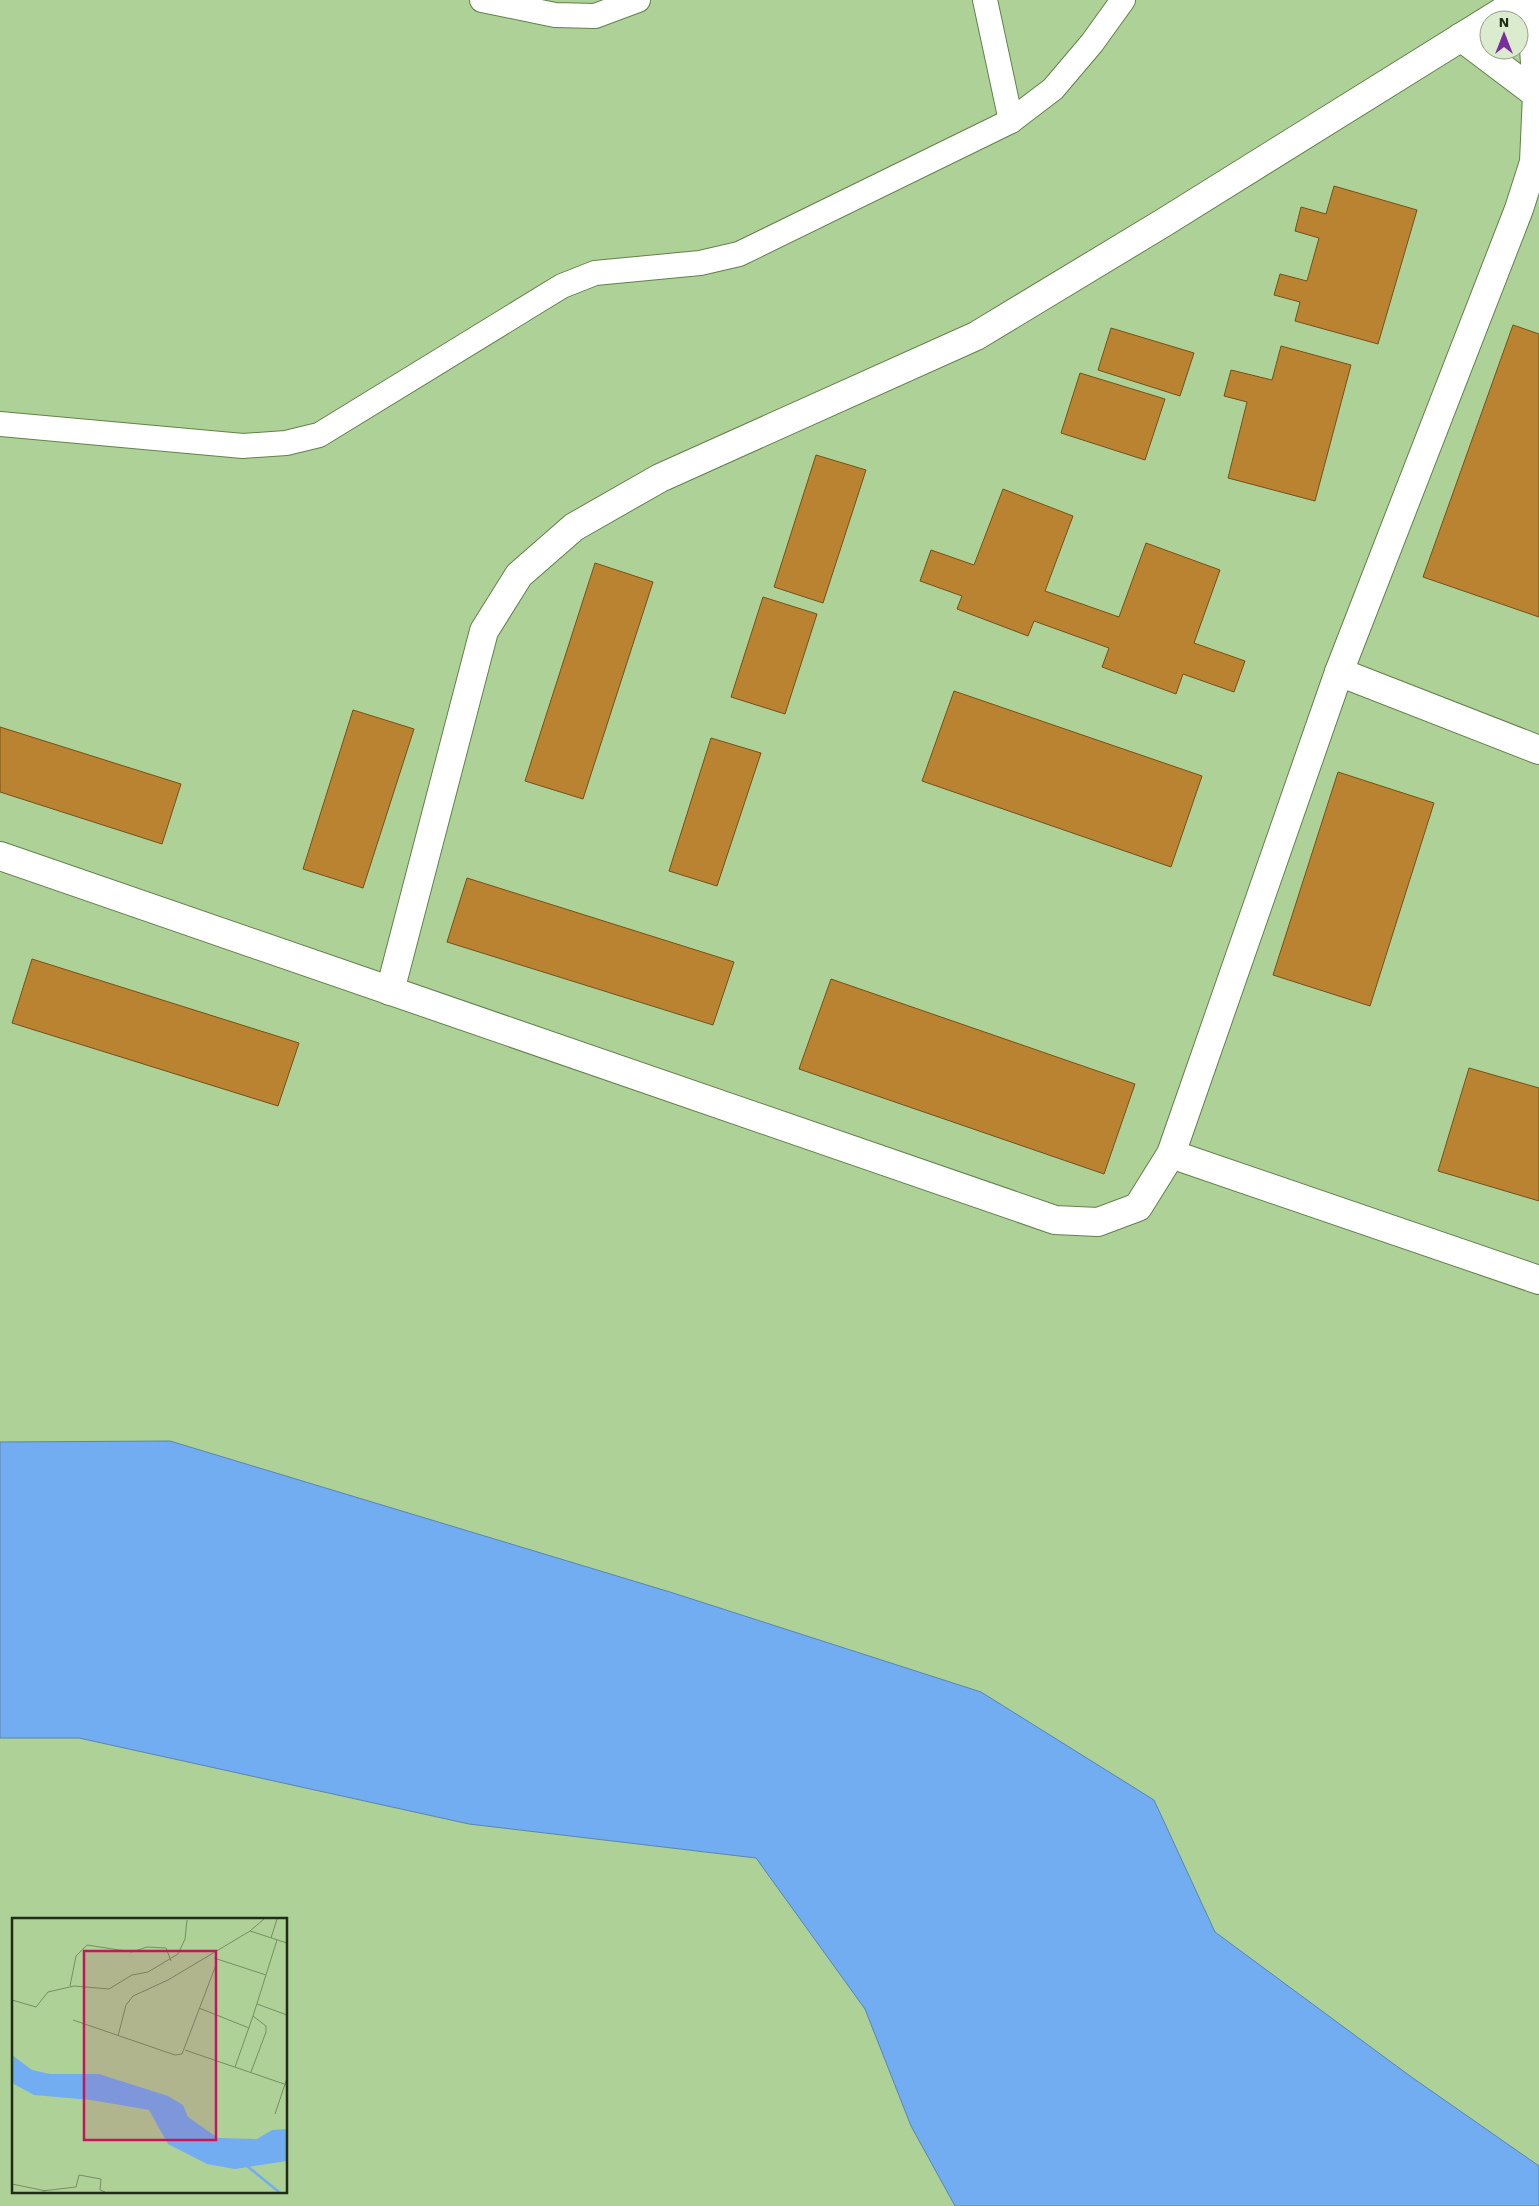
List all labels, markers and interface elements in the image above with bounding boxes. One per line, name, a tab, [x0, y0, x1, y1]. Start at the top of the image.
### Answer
north arrow	[1479, 10, 1529, 60]
text: N	[1499, 14, 1509, 30]
inset map	[12, 1918, 288, 2194]

